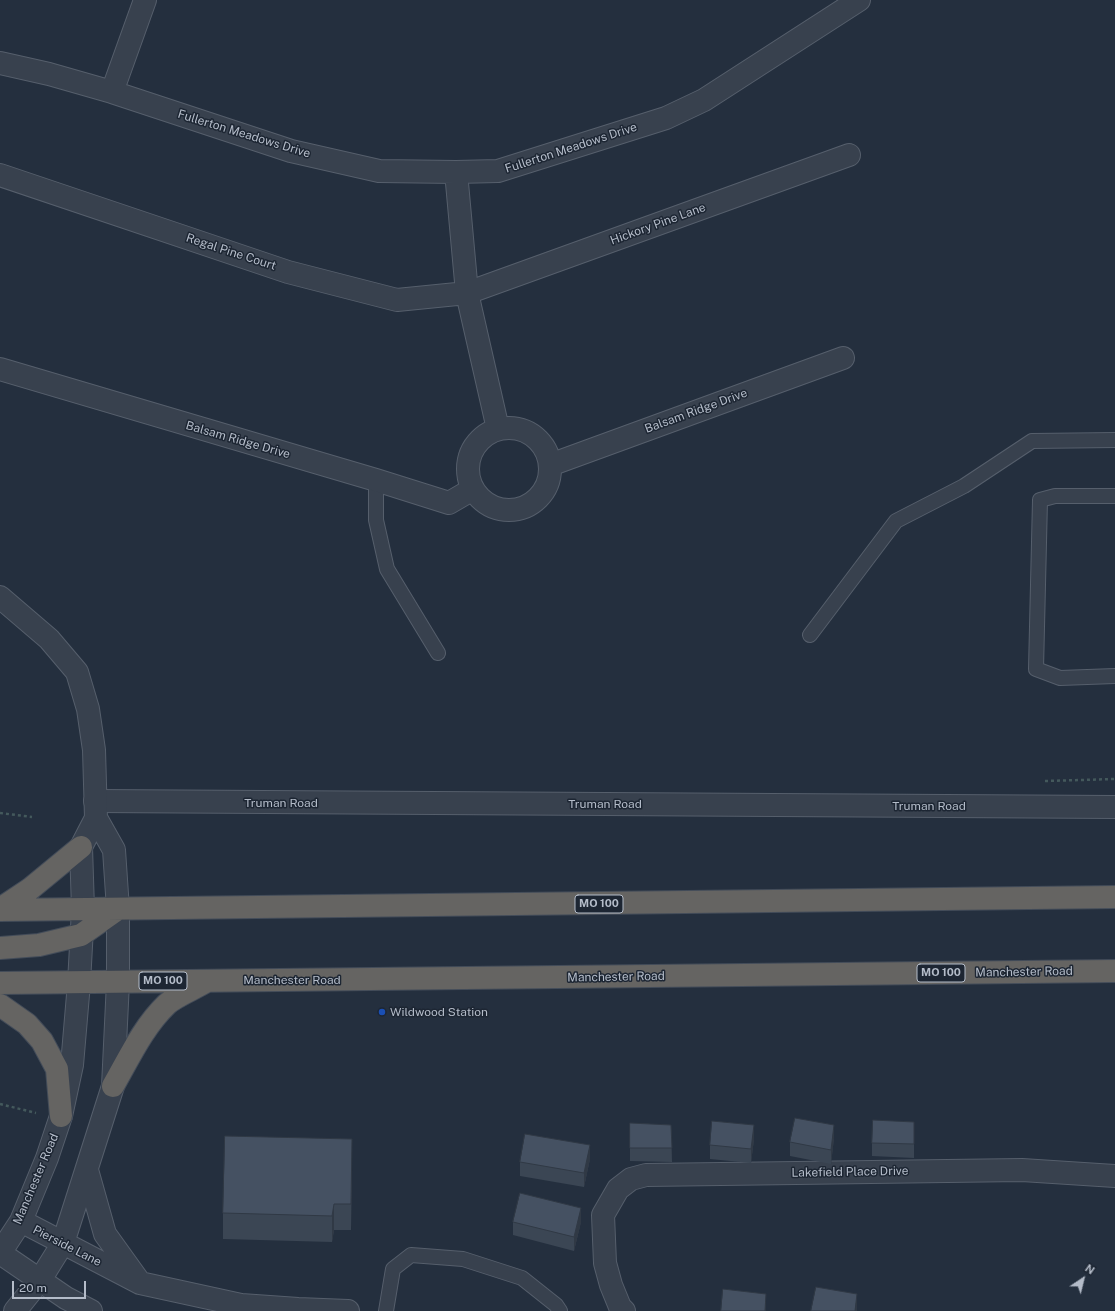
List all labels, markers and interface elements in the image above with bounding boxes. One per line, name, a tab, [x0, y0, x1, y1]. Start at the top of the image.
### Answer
street label: Fullerton Meadows Drive	[176, 107, 312, 161]
street label: Fullerton Meadows Drive	[503, 120, 639, 176]
street label: Hickory Pine Lane	[608, 200, 708, 248]
street label: Regal Pine Court	[184, 231, 278, 273]
street label: Balsam Ridge Drive	[643, 386, 749, 436]
street label: Balsam Ridge Drive	[184, 418, 292, 462]
street label: Truman Road	[244, 796, 318, 810]
street label: Truman Road	[568, 797, 642, 811]
street label: Truman Road	[892, 799, 966, 813]
road number: MO 100	[575, 895, 623, 913]
road number: MO 100	[917, 964, 965, 982]
street label: Manchester Road	[975, 964, 1073, 980]
street label: Manchester Road	[567, 969, 665, 985]
road number: MO 100	[139, 972, 187, 990]
street label: Manchester Road	[243, 973, 341, 987]
place label: Wildwood Station	[390, 1005, 488, 1019]
marker: Wildwood Station	[377, 1007, 387, 1017]
street label: Manchester Road	[10, 1131, 62, 1227]
street label: Lakefield Place Drive	[791, 1164, 909, 1180]
street label: Pierside Lane	[30, 1223, 104, 1269]
north arrow	[1063, 1259, 1103, 1299]
text: N	[1083, 1262, 1097, 1277]
scale bar	[14, 1273, 88, 1299]
text: 20 m	[19, 1281, 47, 1295]

